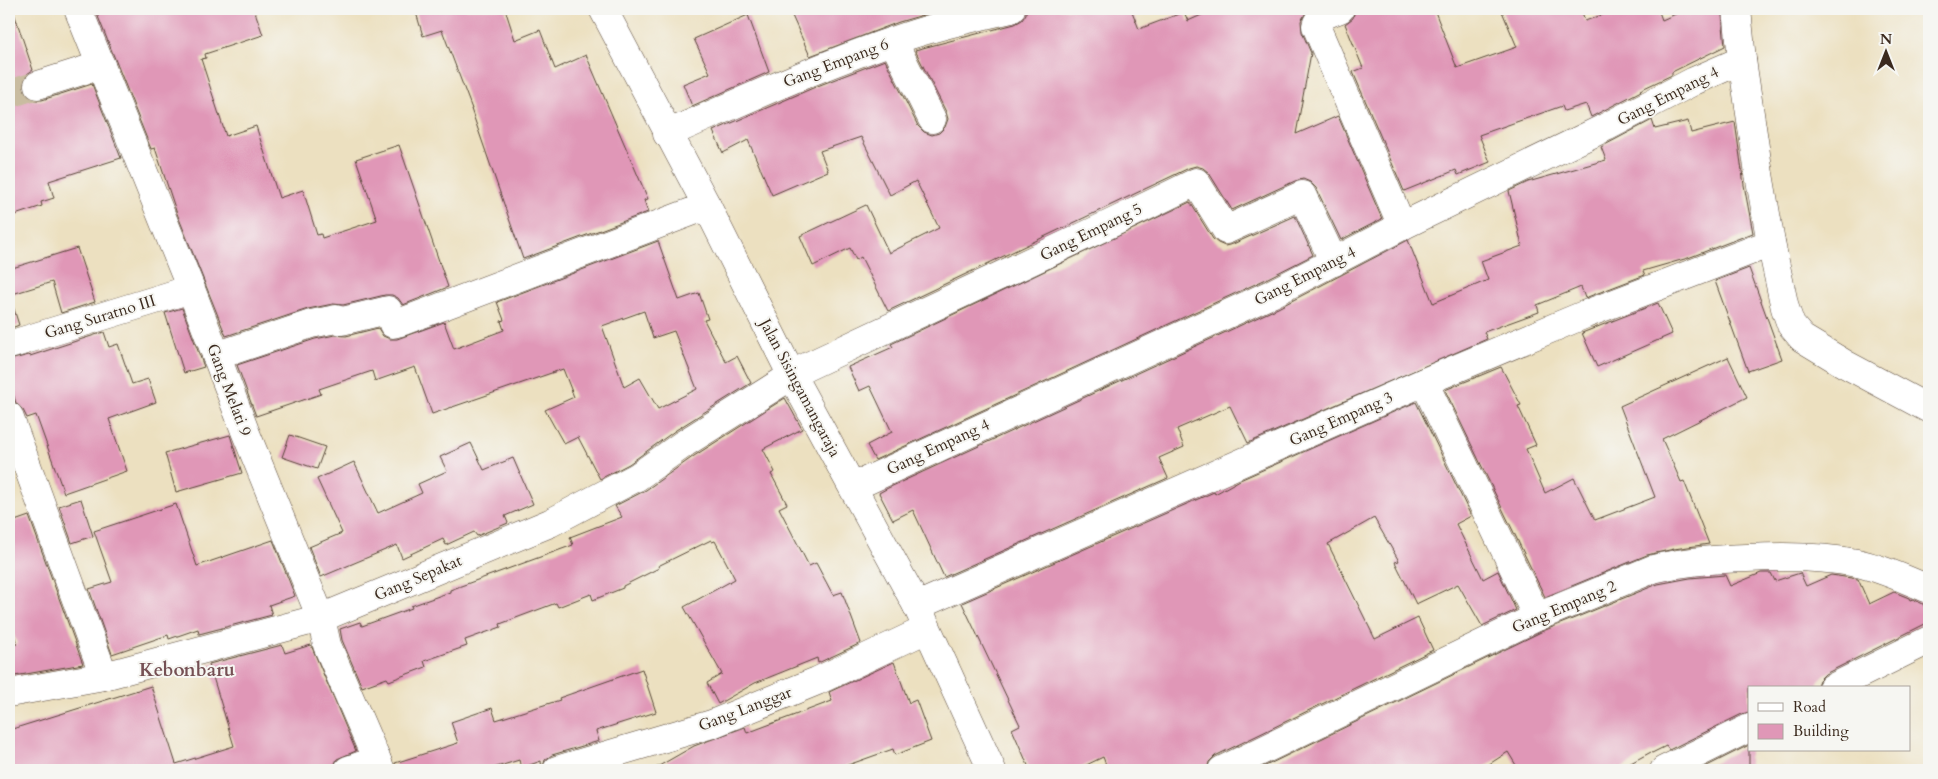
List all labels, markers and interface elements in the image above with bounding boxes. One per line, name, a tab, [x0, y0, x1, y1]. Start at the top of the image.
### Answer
north arrow	[1860, 28, 1910, 78]
text: N	[1880, 30, 1892, 49]
street label: Gang Empang 6	[780, 33, 892, 93]
street label: Gang Empang 4	[1613, 61, 1723, 131]
street label: Gang Empang 5	[1036, 198, 1146, 266]
street label: Gang Empang 4	[1250, 241, 1360, 311]
street label: Gang Suratno III	[42, 290, 158, 344]
street label: Jalan Sisingamangaraja	[753, 313, 846, 461]
street label: Gang Melati 9	[201, 341, 257, 439]
street label: Gang Empang 3	[1286, 386, 1396, 452]
street label: Gang Empang 4	[883, 414, 993, 480]
street label: Gang Sepakat	[371, 550, 465, 606]
street label: Gang Empang 2	[1508, 575, 1620, 639]
district label: Kebonbaru	[139, 657, 235, 683]
street label: Gang Langgar	[695, 681, 795, 737]
legend	[1748, 686, 1910, 752]
text: Road	[1793, 697, 1826, 717]
text: Building	[1793, 721, 1849, 741]

